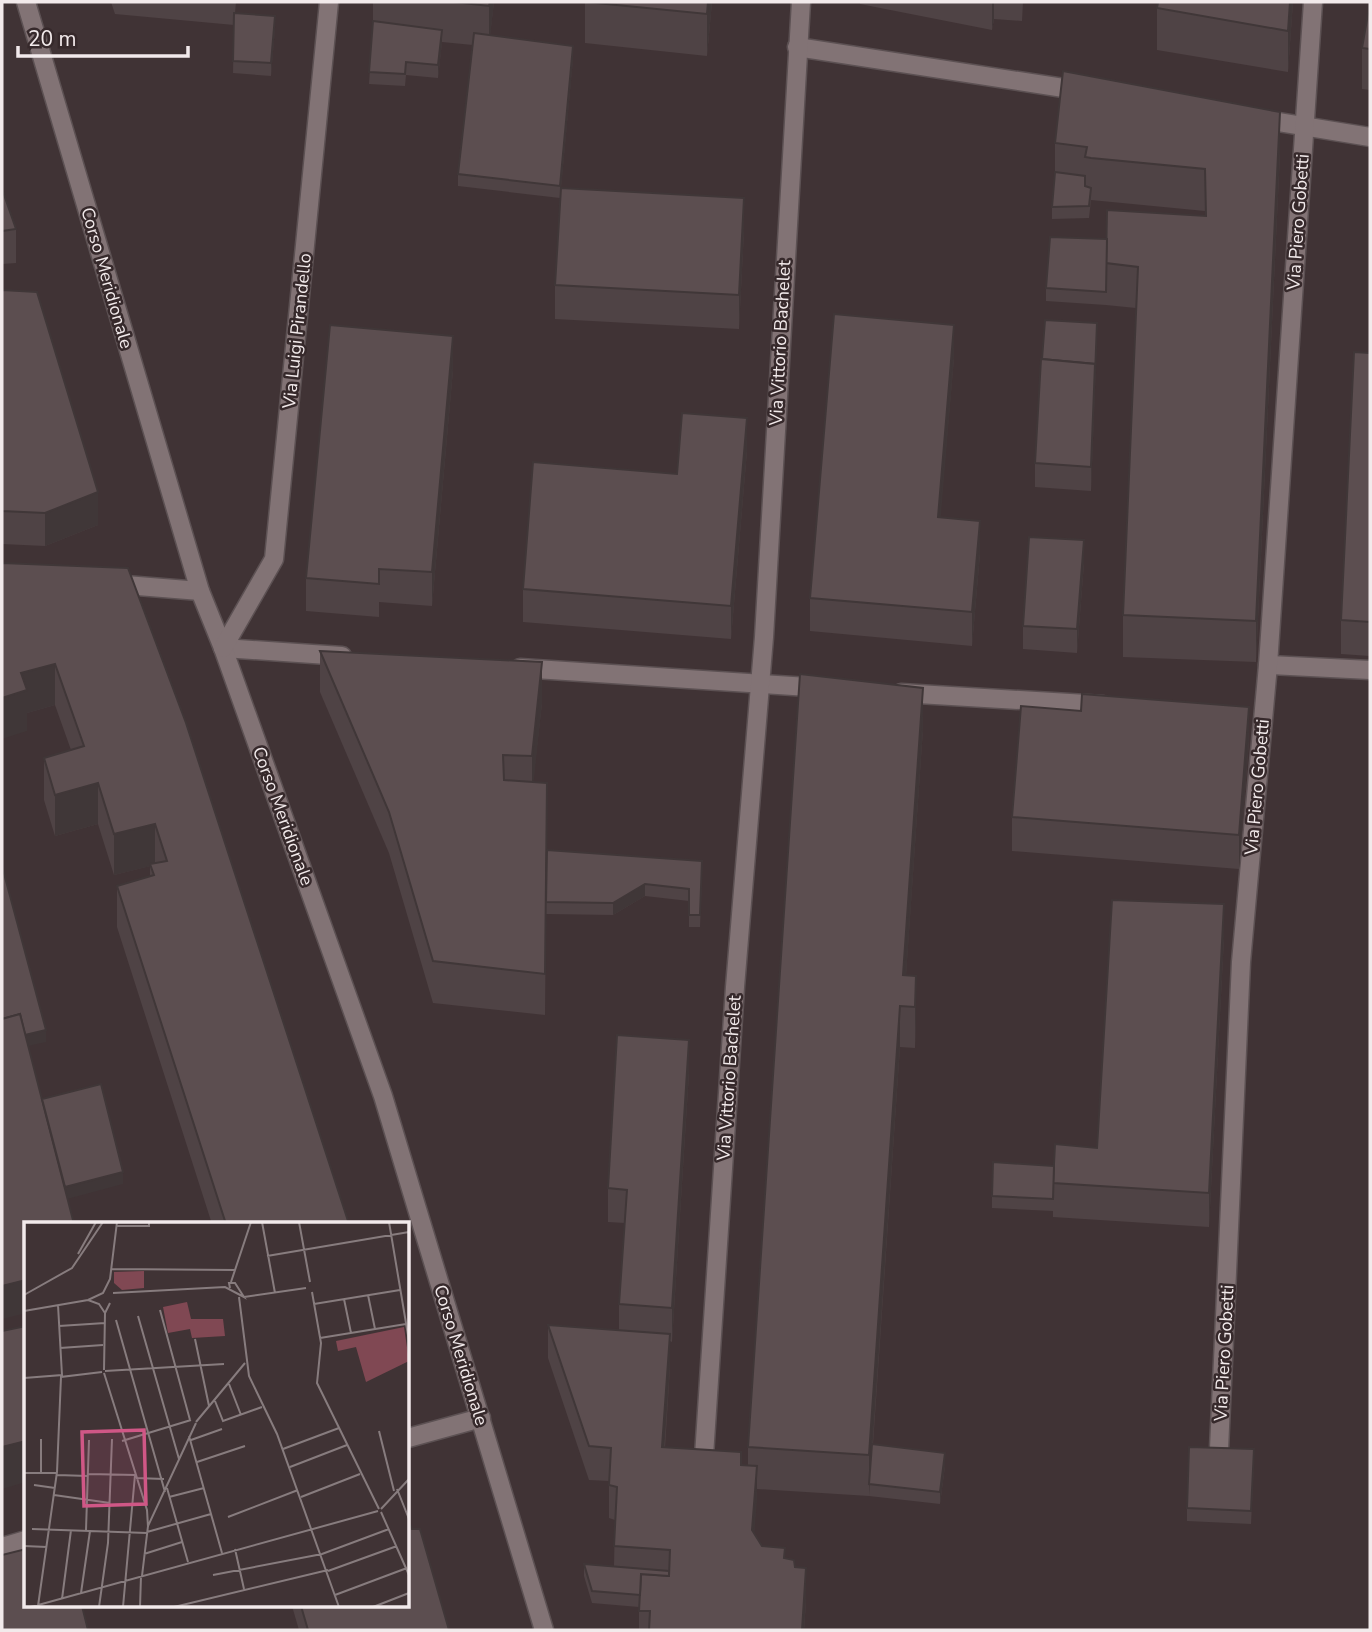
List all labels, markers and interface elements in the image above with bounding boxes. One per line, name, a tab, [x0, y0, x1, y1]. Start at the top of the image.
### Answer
scale bar	[18, 14, 187, 58]
text: 20 m	[28, 25, 77, 53]
street label: Via Piero Gobetti	[1281, 153, 1315, 292]
street label: Corso Meridionale	[75, 205, 139, 351]
street label: Via Luigi Pirandello	[277, 252, 317, 411]
street label: Via Vittorio Bachelet	[764, 259, 796, 427]
street label: Via Piero Gobetti	[1239, 718, 1275, 857]
street label: Corso Meridionale	[247, 743, 319, 889]
street label: Via Vittorio Bachelet	[711, 994, 747, 1163]
inset map	[24, 1222, 410, 1608]
street label: Corso Meridionale	[428, 1282, 494, 1428]
street label: Via Piero Gobetti	[1208, 1284, 1240, 1423]

